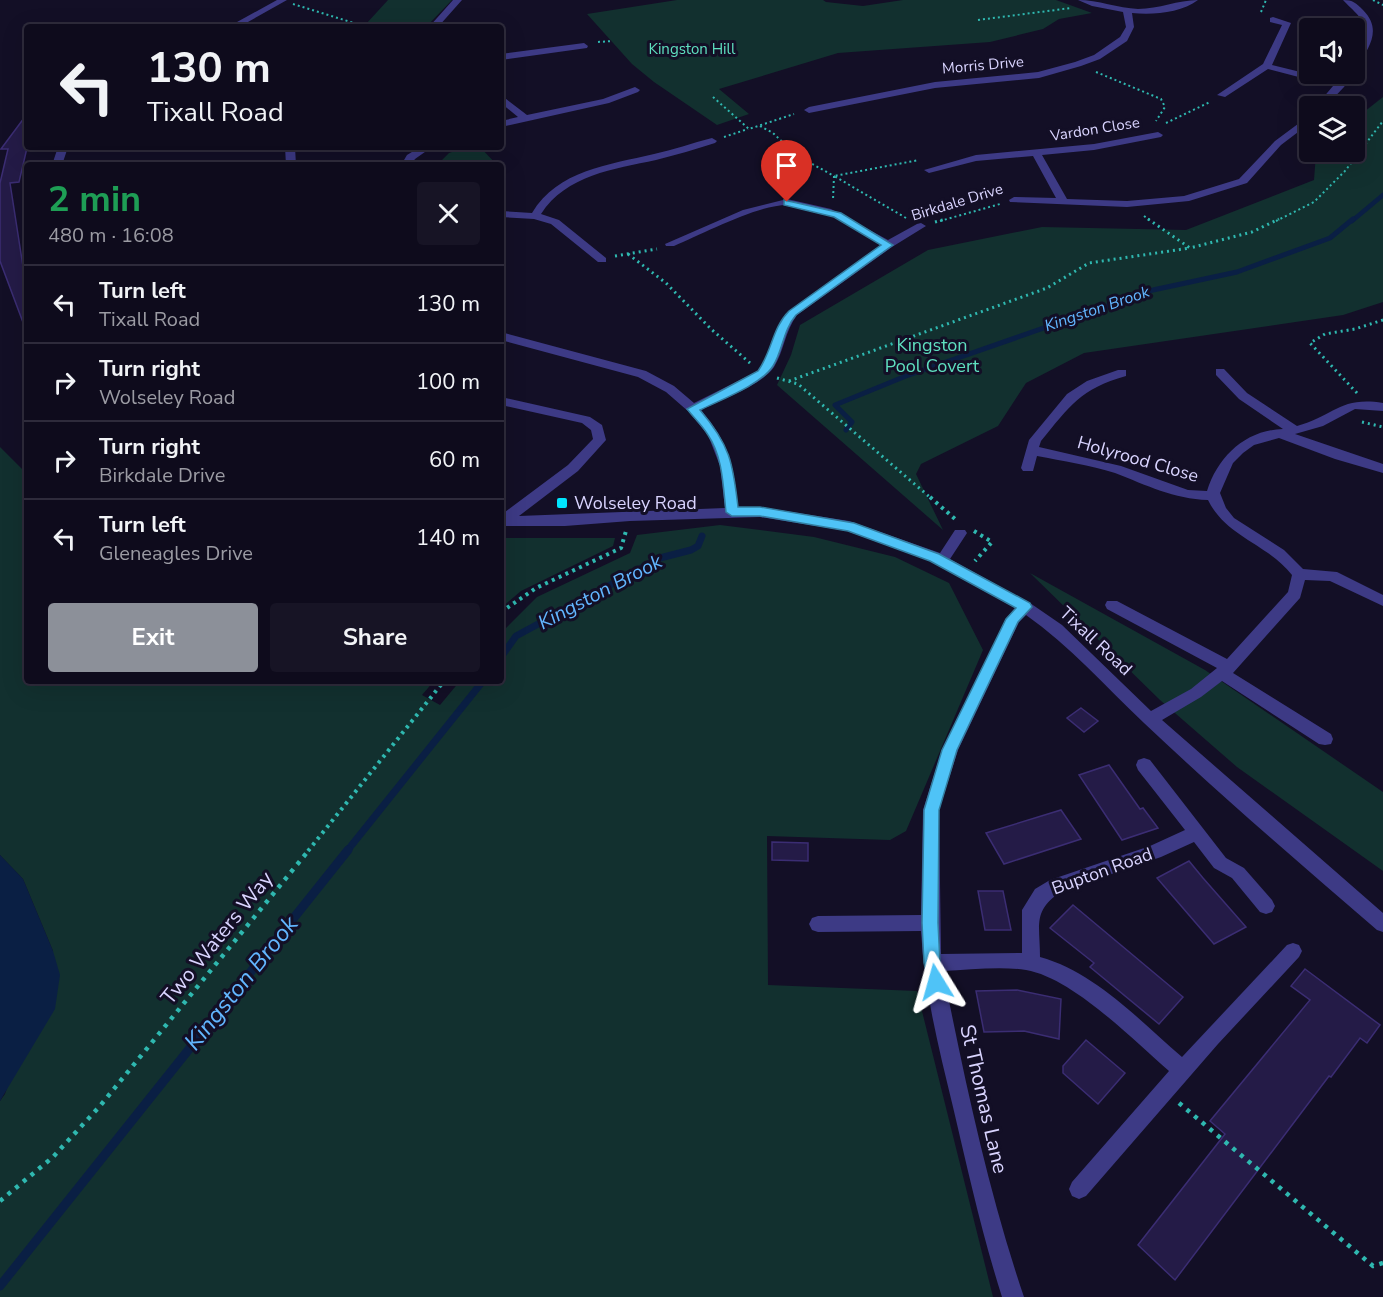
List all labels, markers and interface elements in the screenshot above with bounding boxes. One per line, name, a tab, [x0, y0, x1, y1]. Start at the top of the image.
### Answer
map controls	[1299, 18, 1365, 162]
button: sound	[1299, 18, 1365, 84]
park label: Kingston Hill	[649, 39, 736, 59]
text: 130 m	[147, 40, 271, 97]
icon: left	[48, 48, 126, 126]
street label: Morris Drive	[941, 51, 1025, 79]
text: Tixall Road	[147, 94, 284, 131]
button: layers	[1299, 96, 1365, 162]
street label: Vardon Close	[1048, 112, 1141, 146]
pin	[761, 140, 812, 202]
icon: arrive	[770, 149, 803, 182]
text: 2 min	[48, 175, 141, 224]
street label: Birkdale Drive	[909, 179, 1005, 225]
button: close	[417, 182, 480, 245]
text: 480 m · 16:08	[48, 222, 174, 249]
text: Turn left	[99, 276, 186, 306]
water label: Kingston Brook	[1042, 280, 1153, 337]
icon: left	[48, 288, 81, 321]
text: 130 m	[416, 289, 480, 319]
text: Tixall Road	[99, 306, 200, 333]
park label: Kingston Pool Covert	[885, 333, 980, 378]
text: Turn right	[99, 354, 200, 384]
icon: right	[48, 366, 81, 399]
text: 100 m	[416, 367, 480, 397]
text: Wolseley Road	[99, 384, 235, 411]
street label: Holyrood Close	[1075, 430, 1201, 488]
text: Turn right	[99, 432, 200, 462]
icon: right	[48, 444, 81, 477]
text: 60 m	[429, 445, 480, 475]
text: Birkdale Drive	[99, 462, 225, 489]
place label: Wolseley Road	[574, 491, 697, 515]
marker: Wolseley Road	[555, 496, 569, 510]
text: Turn left	[99, 510, 186, 540]
icon: left	[48, 522, 81, 555]
text: 140 m	[416, 523, 480, 553]
text: Gleneagles Drive	[99, 540, 253, 567]
water label: Kingston Brook	[533, 547, 668, 636]
street label: Tixall Road	[1055, 601, 1137, 681]
button: Exit	[48, 603, 258, 672]
button: Share	[270, 603, 480, 672]
street label: Bupton Road	[1048, 842, 1156, 900]
street label: Two Waters Way	[155, 865, 280, 1011]
water label: Kingston Brook	[177, 908, 306, 1057]
position arrow	[904, 950, 968, 1014]
street label: St Thomas Lane	[953, 1022, 1015, 1176]

